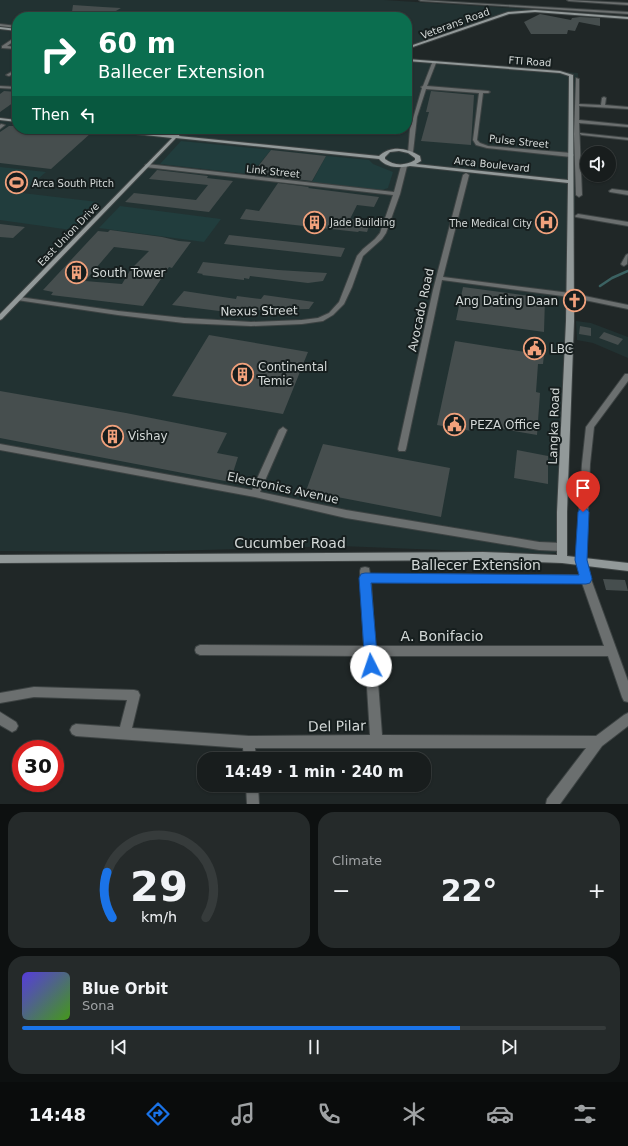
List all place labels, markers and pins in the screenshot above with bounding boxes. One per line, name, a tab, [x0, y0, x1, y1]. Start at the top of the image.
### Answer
sports icon: Arca South Pitch	[4, 170, 30, 196]
place label: Arca South Pitch	[32, 178, 114, 189]
building icon: Jade Building	[302, 209, 328, 235]
hospital icon: The Medical City	[534, 210, 560, 236]
place label: Jade Building	[329, 217, 395, 228]
place label: The Medical City	[448, 218, 532, 229]
building icon: South Tower	[63, 260, 89, 286]
place label: South Tower	[92, 266, 166, 280]
church icon: Ang Dating Daan	[561, 288, 587, 314]
place label: Ang Dating Daan	[456, 294, 558, 308]
public building icon: LBC	[522, 336, 548, 362]
place label: LBC	[550, 342, 573, 356]
place label: Continental Temic	[257, 360, 327, 388]
building icon: Continental Temic	[229, 361, 255, 387]
public building icon: PEZA Office	[442, 412, 468, 438]
place label: PEZA Office	[470, 418, 540, 432]
building icon: Vishay	[100, 423, 126, 449]
place label: Vishay	[128, 429, 168, 443]
pin	[566, 471, 600, 512]

